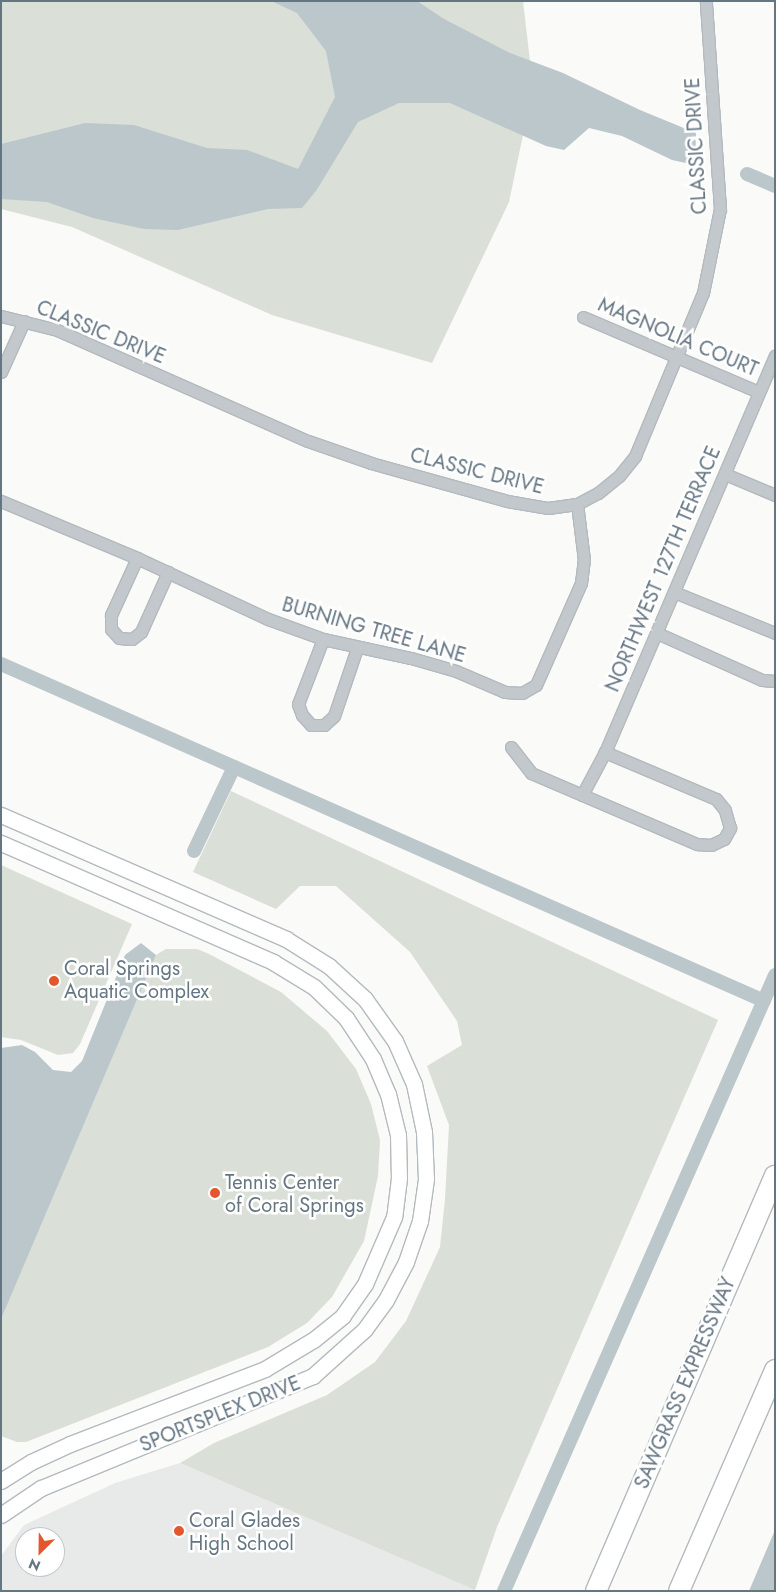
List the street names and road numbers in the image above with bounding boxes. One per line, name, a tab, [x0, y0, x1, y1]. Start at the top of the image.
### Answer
street label: CLASSIC DRIVE	[680, 77, 712, 215]
street label: MAGNOLIA COURT	[595, 293, 761, 381]
street label: CLASSIC DRIVE	[33, 295, 169, 369]
street label: CLASSIC DRIVE	[408, 443, 546, 499]
street label: NORTHWEST 127TH TERRACE	[600, 443, 726, 695]
street label: BURNING TREE LANE	[279, 592, 469, 668]
street label: SAWGRASS EXPRESSWAY	[630, 1274, 740, 1492]
street label: SPORTSPLEX DRIVE	[136, 1371, 304, 1457]

